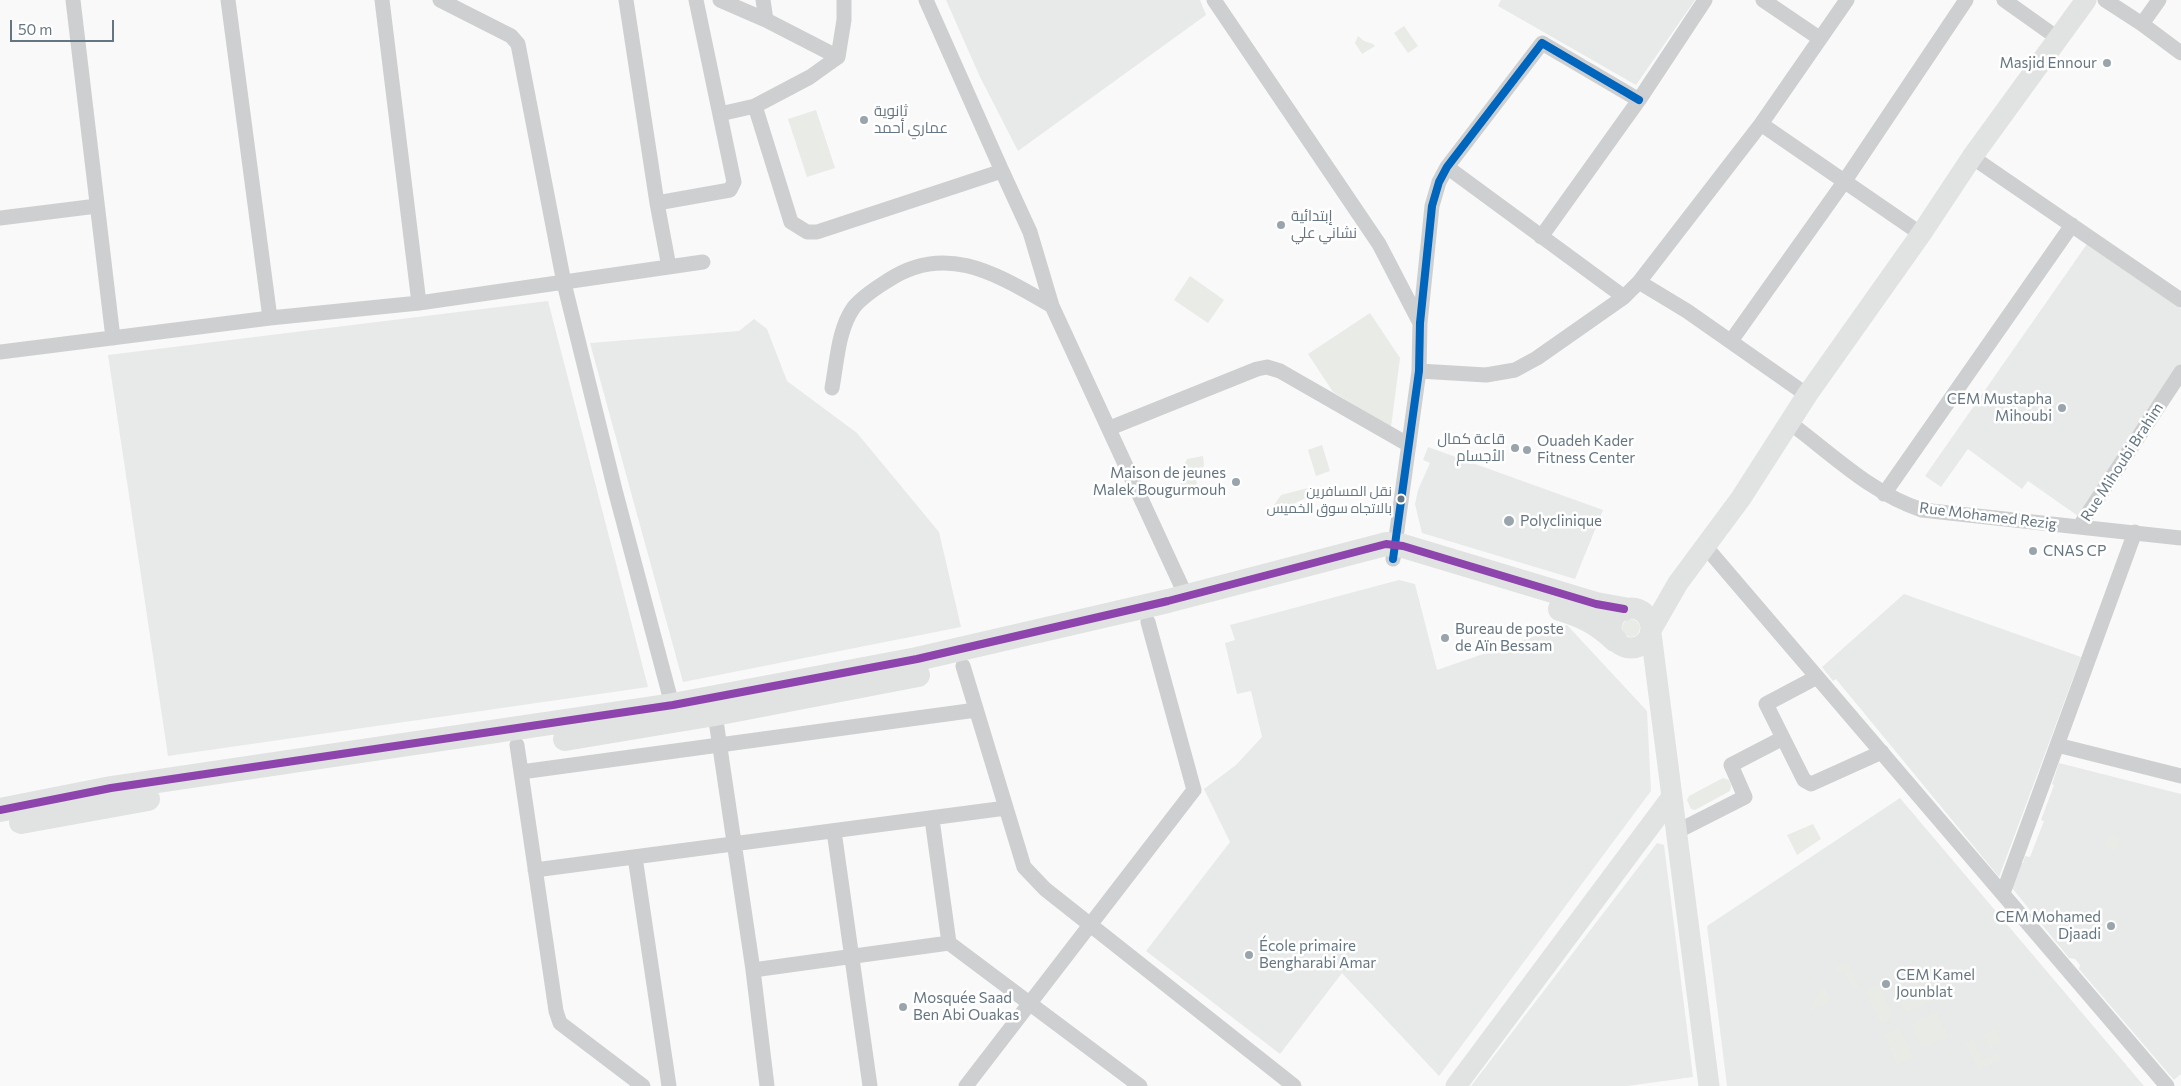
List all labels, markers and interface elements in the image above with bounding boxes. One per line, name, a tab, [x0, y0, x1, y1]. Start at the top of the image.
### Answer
scale bar	[12, 10, 116, 42]
text: 50 m	[18, 20, 52, 38]
place label: Masjid Ennour	[1999, 54, 2097, 72]
marker: Masjid Ennour	[2101, 57, 2113, 69]
place label: ثانوية عماري أحمد	[874, 102, 948, 137]
marker: ثانوية عماري أحمد	[858, 114, 870, 126]
place label: إبتدائية نشاني علي	[1291, 207, 1357, 242]
marker: إبتدائية نشاني علي	[1275, 219, 1287, 231]
place label: CEM Mustapha Mihoubi	[1947, 390, 2052, 425]
street label: Rue Mihoubi Brahim	[2077, 399, 2167, 525]
marker: CEM Mustapha Mihoubi	[2056, 402, 2068, 414]
place label: قاعة كمال الأجسام	[1437, 430, 1505, 465]
place label: Ouadeh Kader Fitness Center	[1537, 432, 1635, 467]
marker: قاعة كمال الأجسام	[1509, 442, 1521, 454]
marker: Ouadeh Kader Fitness Center	[1521, 444, 1533, 456]
place label: Maison de jeunes Malek Bougurmouh	[1093, 464, 1226, 499]
marker: Maison de jeunes Malek Bougurmouh	[1230, 476, 1242, 488]
place label: نقل المسافرين بالاتجاه سوق الخميس	[1266, 483, 1392, 516]
marker: نقل المسافرين بالاتجاه سوق الخميس	[1396, 494, 1406, 504]
street label: Rue Mohamed Rezig	[1918, 499, 2058, 533]
place label: Polyclinique	[1520, 512, 1602, 530]
marker: Polyclinique	[1502, 514, 1516, 528]
place label: CNAS CP	[2043, 542, 2106, 560]
marker: CNAS CP	[2027, 545, 2039, 557]
place label: Bureau de poste de Aïn Bessam	[1455, 620, 1564, 655]
marker: Bureau de poste de Aïn Bessam	[1439, 632, 1451, 644]
place label: CEM Mohamed Djaadi	[1995, 908, 2101, 943]
marker: CEM Mohamed Djaadi	[2105, 920, 2117, 932]
place label: École primaire Bengharabi Amar	[1259, 937, 1376, 972]
marker: École primaire Bengharabi Amar	[1243, 949, 1255, 961]
place label: CEM Kamel Jounblat	[1896, 966, 1975, 1001]
marker: CEM Kamel Jounblat	[1880, 978, 1892, 990]
place label: Mosquée Saad Ben Abi Ouakas	[913, 989, 1019, 1024]
marker: Mosquée Saad Ben Abi Ouakas	[897, 1001, 909, 1013]

